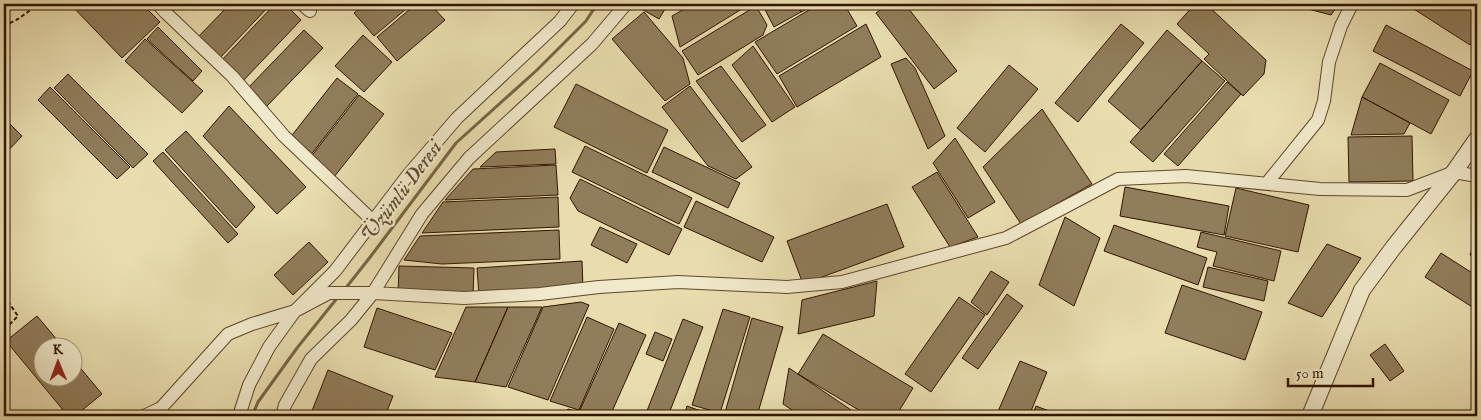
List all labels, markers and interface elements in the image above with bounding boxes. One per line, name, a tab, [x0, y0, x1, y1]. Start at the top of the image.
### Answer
water label: Üzümlü Deresi	[355, 134, 450, 248]
north arrow	[32, 338, 82, 388]
text: K	[53, 341, 64, 359]
scale bar	[1288, 355, 1374, 387]
text: 50 m	[1296, 364, 1324, 383]

